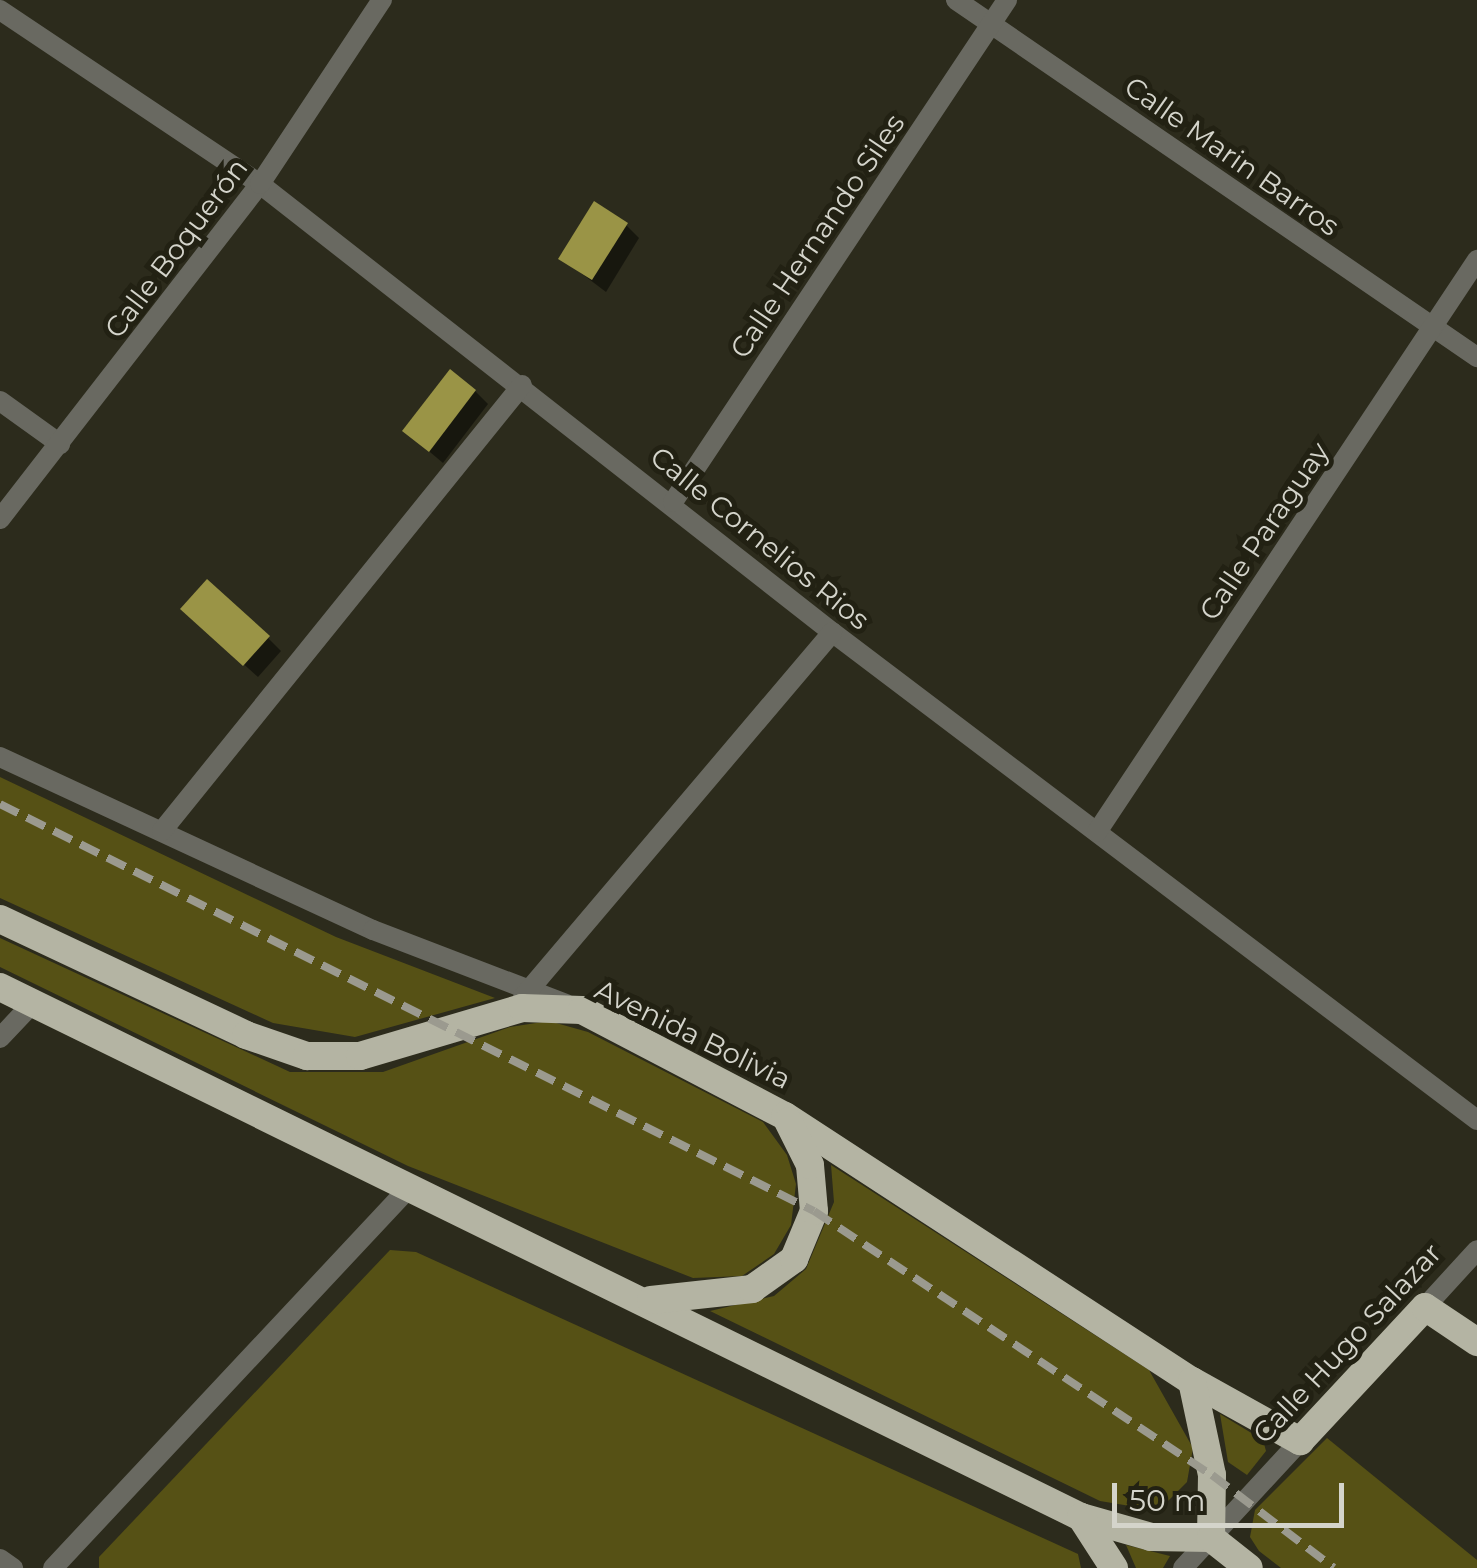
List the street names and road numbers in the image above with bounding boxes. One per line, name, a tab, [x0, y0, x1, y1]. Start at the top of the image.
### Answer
street label: Calle Marin Barros	[1118, 69, 1346, 243]
street label: Calle Hernando Siles	[723, 108, 911, 364]
street label: Calle Boquerón	[98, 152, 254, 344]
street label: Calle Paraguay	[1192, 436, 1336, 626]
street label: Calle Cornelios Rios	[644, 439, 876, 637]
street label: Avenida Bolivia	[590, 972, 796, 1096]
street label: Calle Hugo Salazar	[1246, 1236, 1448, 1450]

